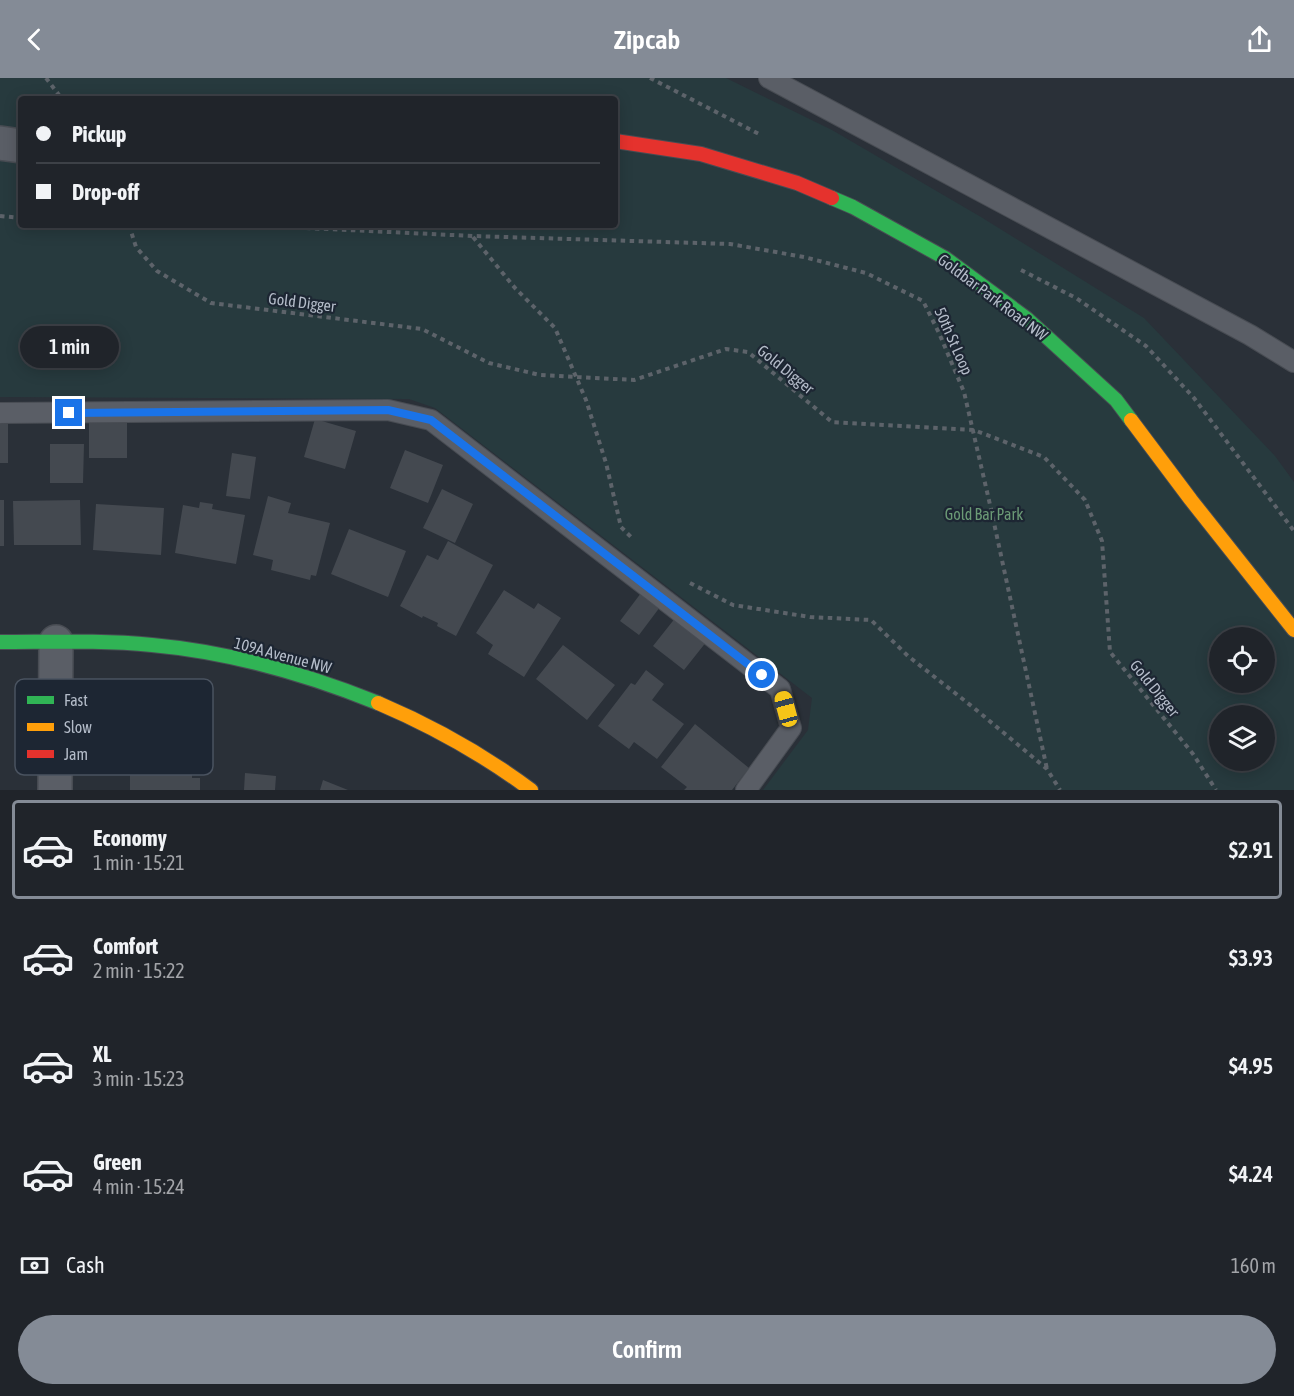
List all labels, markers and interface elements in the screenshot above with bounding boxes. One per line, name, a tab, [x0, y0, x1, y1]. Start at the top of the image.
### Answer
icon: back	[18, 23, 51, 56]
icon: share	[1243, 23, 1276, 56]
text: Zipcab	[614, 24, 680, 55]
text: Pickup	[72, 121, 127, 147]
text: Drop-off	[72, 179, 139, 205]
street label: Goldbar Park Road NW	[935, 250, 1052, 344]
street label: Gold Digger	[267, 289, 337, 316]
street label: 50th St Loop	[930, 304, 977, 378]
callout: 1 min	[20, 326, 118, 368]
text: 1 min	[49, 335, 90, 358]
street label: Gold Digger	[753, 341, 818, 398]
route end	[55, 399, 82, 426]
park label: Gold Bar Park	[945, 505, 1023, 523]
map controls	[1209, 627, 1275, 771]
button: locate	[1209, 627, 1275, 693]
street label: 109A Avenue NW	[232, 633, 334, 677]
street label: Gold Digger	[1126, 656, 1183, 721]
route start	[748, 661, 775, 688]
legend	[15, 679, 213, 775]
car	[773, 689, 799, 729]
text: Fast	[64, 691, 88, 709]
button: layers	[1209, 705, 1275, 771]
text: Slow	[64, 718, 92, 736]
text: Jam	[64, 745, 88, 763]
icon: car	[21, 823, 75, 877]
text: Economy	[93, 825, 167, 851]
text: $2.91	[1229, 837, 1273, 863]
text: 1 min · 15:21	[93, 851, 185, 874]
icon: car	[21, 931, 75, 985]
text: Comfort	[93, 933, 158, 959]
text: $3.93	[1229, 945, 1273, 971]
text: 2 min · 15:22	[93, 959, 185, 982]
icon: car	[21, 1039, 75, 1093]
text: XL	[93, 1041, 111, 1067]
text: $4.95	[1229, 1053, 1273, 1079]
text: 3 min · 15:23	[93, 1067, 185, 1090]
icon: car	[21, 1147, 75, 1201]
text: Green	[93, 1149, 142, 1175]
text: $4.24	[1229, 1161, 1273, 1187]
text: 4 min · 15:24	[93, 1175, 185, 1198]
icon: cash	[18, 1249, 51, 1282]
text: Cash	[66, 1252, 105, 1278]
text: 160 m	[1231, 1254, 1276, 1277]
button: Confirm	[18, 1315, 1276, 1384]

